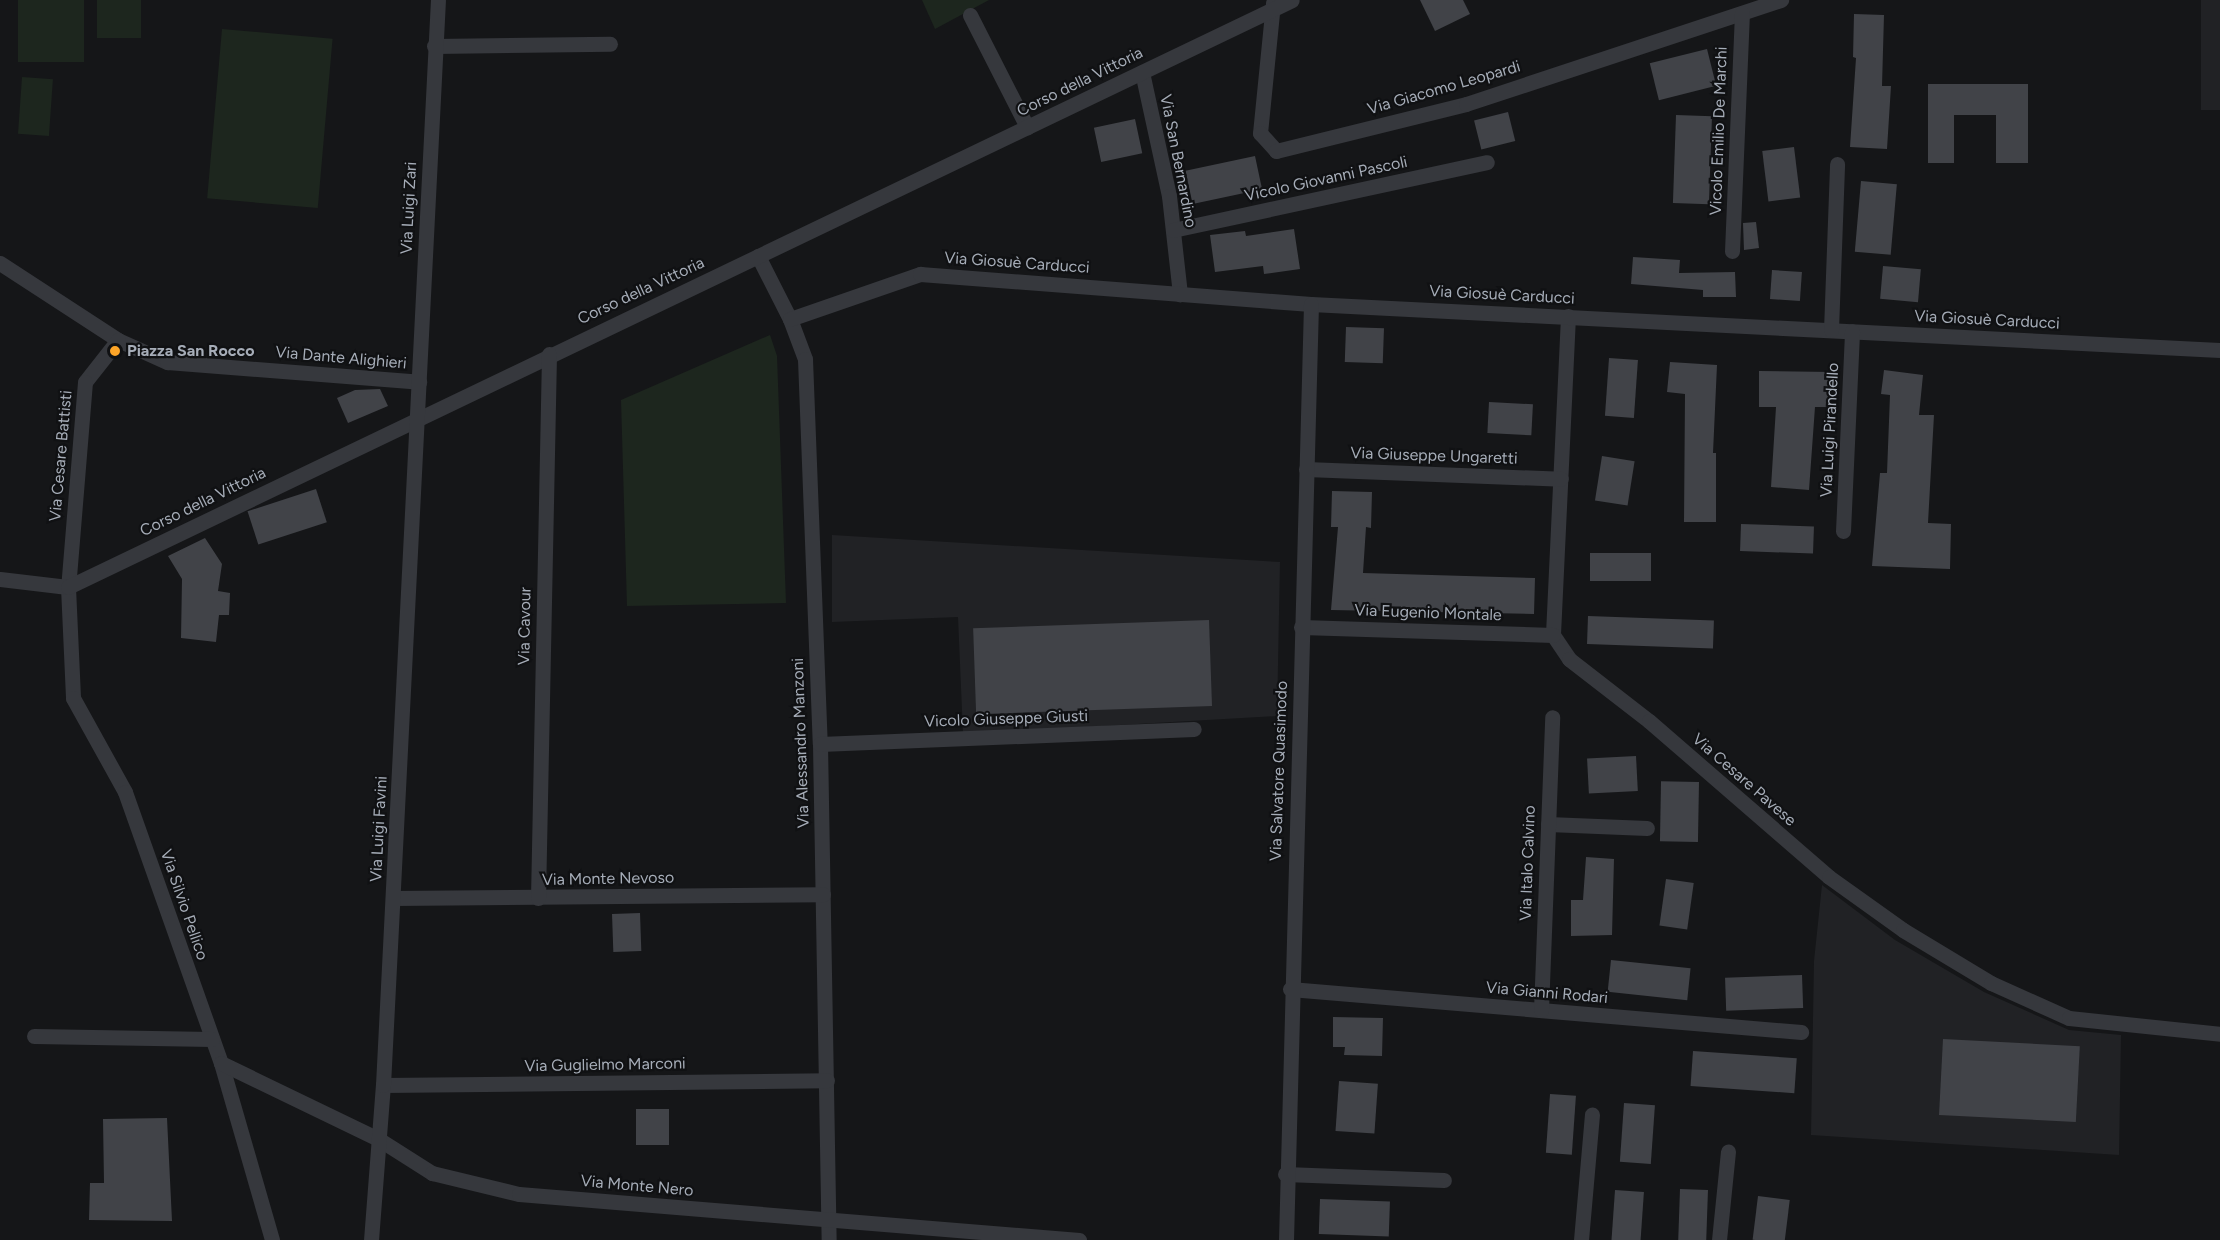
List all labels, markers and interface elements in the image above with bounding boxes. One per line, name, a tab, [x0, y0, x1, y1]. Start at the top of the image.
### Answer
street label: Corso della Vittoria	[1014, 43, 1146, 121]
street label: Vicolo Emilio De Marchi	[1706, 46, 1732, 216]
street label: Via Giacomo Leopardi	[1365, 57, 1523, 119]
street label: Via San Bernardino	[1156, 93, 1200, 229]
street label: Vicolo Giovanni Pascoli	[1243, 152, 1409, 206]
street label: Via Luigi Zari	[397, 161, 421, 255]
street label: Via Giosuè Carducci	[944, 248, 1090, 278]
street label: Corso della Vittoria	[575, 253, 707, 329]
street label: Via Giosuè Carducci	[1429, 282, 1575, 308]
street label: Via Giosuè Carducci	[1914, 307, 2060, 333]
place label: Piazza San Rocco	[127, 341, 254, 361]
street label: Via Dante Alighieri	[275, 343, 407, 373]
marker: Piazza San Rocco	[108, 344, 122, 358]
street label: Via Luigi Pirandello	[1817, 362, 1843, 498]
street label: Via Cesare Battisti	[46, 389, 76, 523]
street label: Via Giuseppe Ungaretti	[1350, 443, 1518, 469]
street label: Corso della Vittoria	[137, 463, 269, 541]
street label: Via Cavour	[515, 587, 535, 665]
street label: Via Eugenio Montale	[1354, 601, 1502, 625]
street label: Via Alessandro Manzoni	[788, 658, 814, 828]
street label: Via Salvatore Quasimodo	[1266, 681, 1292, 861]
street label: Vicolo Giuseppe Giusti	[924, 707, 1088, 731]
street label: Via Cesare Pavese	[1688, 730, 1800, 830]
street label: Via Luigi Favini	[367, 775, 391, 883]
street label: Via Italo Calvino	[1516, 805, 1540, 921]
street label: Via Silvio Pellico	[156, 847, 212, 963]
street label: Via Monte Nevoso	[542, 868, 674, 890]
street label: Via Gianni Rodari	[1485, 978, 1609, 1008]
street label: Via Guglielmo Marconi	[524, 1054, 686, 1076]
street label: Via Monte Nero	[580, 1172, 694, 1200]

